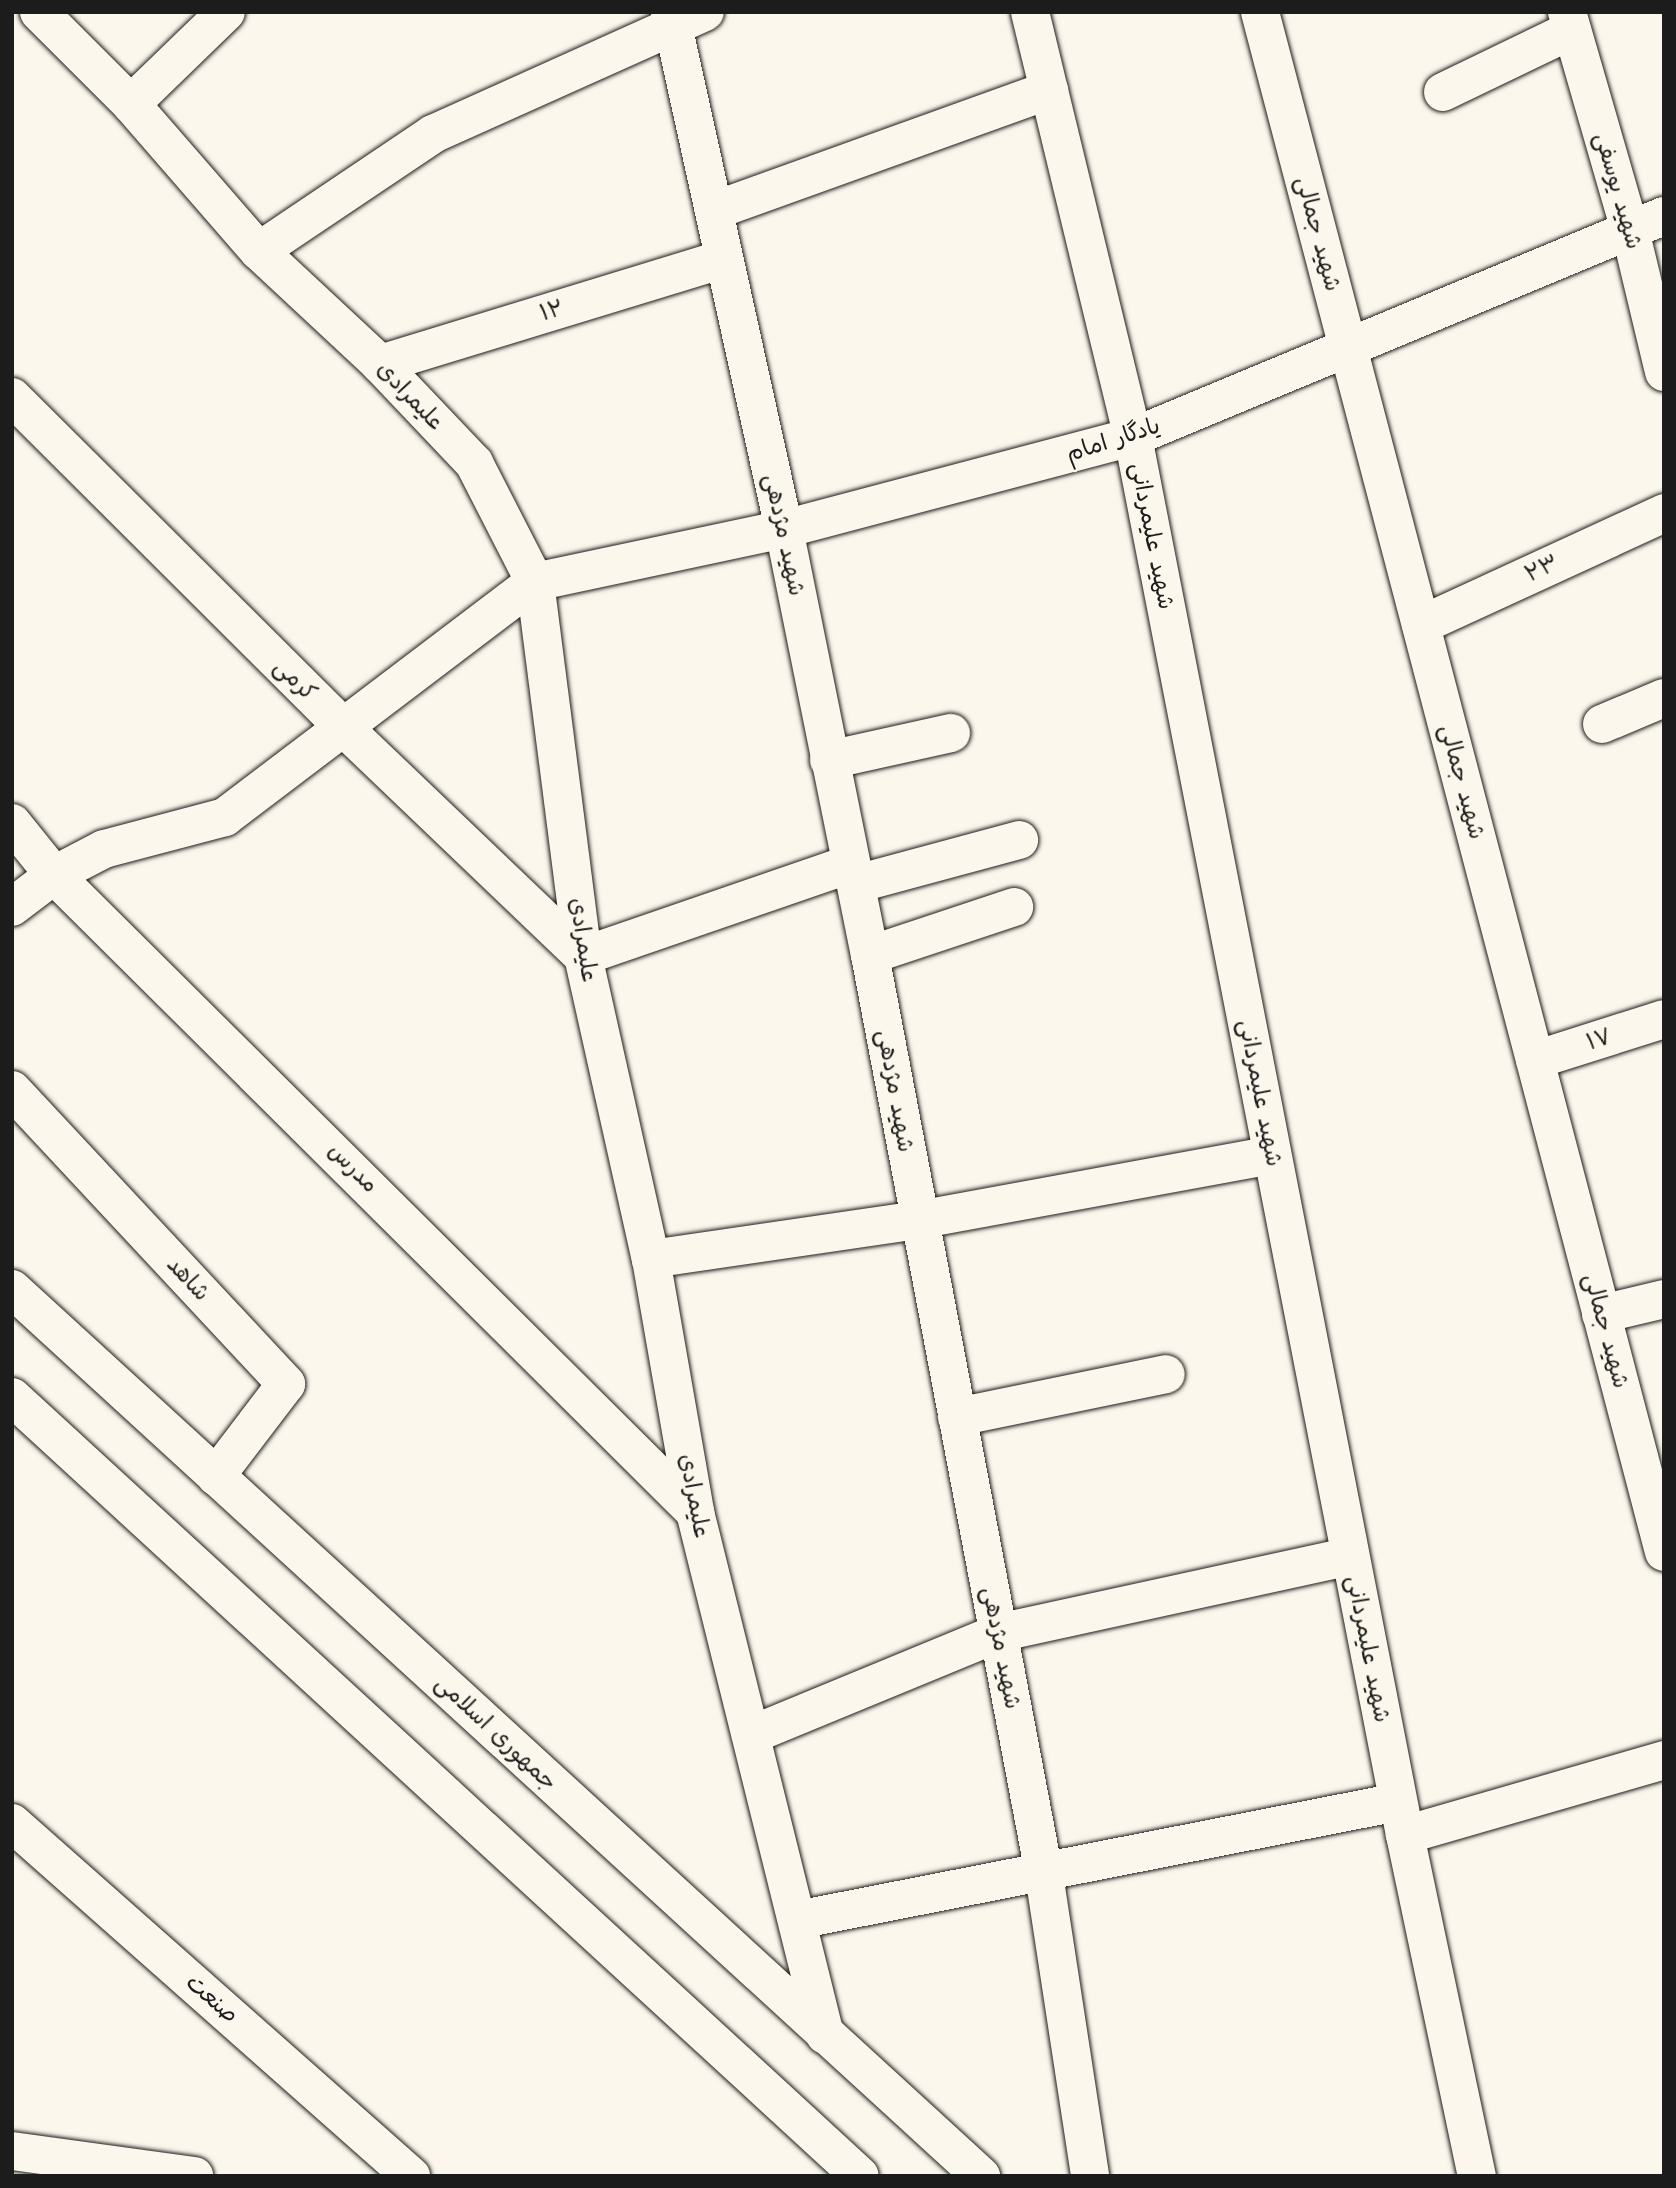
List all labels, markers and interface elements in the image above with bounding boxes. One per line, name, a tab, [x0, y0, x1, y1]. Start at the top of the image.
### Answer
street label: شهید یوسفی	[1588, 130, 1648, 252]
street label: شهید جمالی	[1289, 174, 1347, 294]
street label: ۱۲	[537, 294, 567, 328]
street label: علیمرادی	[371, 356, 449, 436]
street label: یادگار امام	[1063, 412, 1163, 468]
street label: شهید علیمردانی	[1124, 460, 1180, 612]
street label: شهید مژدهی	[758, 472, 810, 598]
street label: ۲۳	[1521, 549, 1563, 589]
street label: کرمی	[268, 653, 322, 707]
street label: شهید جمالی	[1433, 722, 1491, 842]
street label: علیمرادی	[563, 896, 603, 984]
street label: شهید علیمردانی	[1232, 1017, 1288, 1169]
street label: ۱۷	[1583, 1023, 1615, 1057]
street label: شهید مژدهی	[871, 1028, 919, 1154]
street label: مدرس	[322, 1137, 384, 1199]
street label: شاهد	[161, 1251, 215, 1307]
street label: شهید جمالی	[1577, 1271, 1635, 1391]
street label: علیمرادی	[672, 1452, 716, 1540]
street label: شهید علیمردانی	[1340, 1573, 1396, 1725]
street label: شهید مژدهی	[976, 1585, 1026, 1711]
street label: جمهوری اسلامی	[429, 1670, 563, 1796]
street label: صنعت	[180, 1969, 244, 2029]

